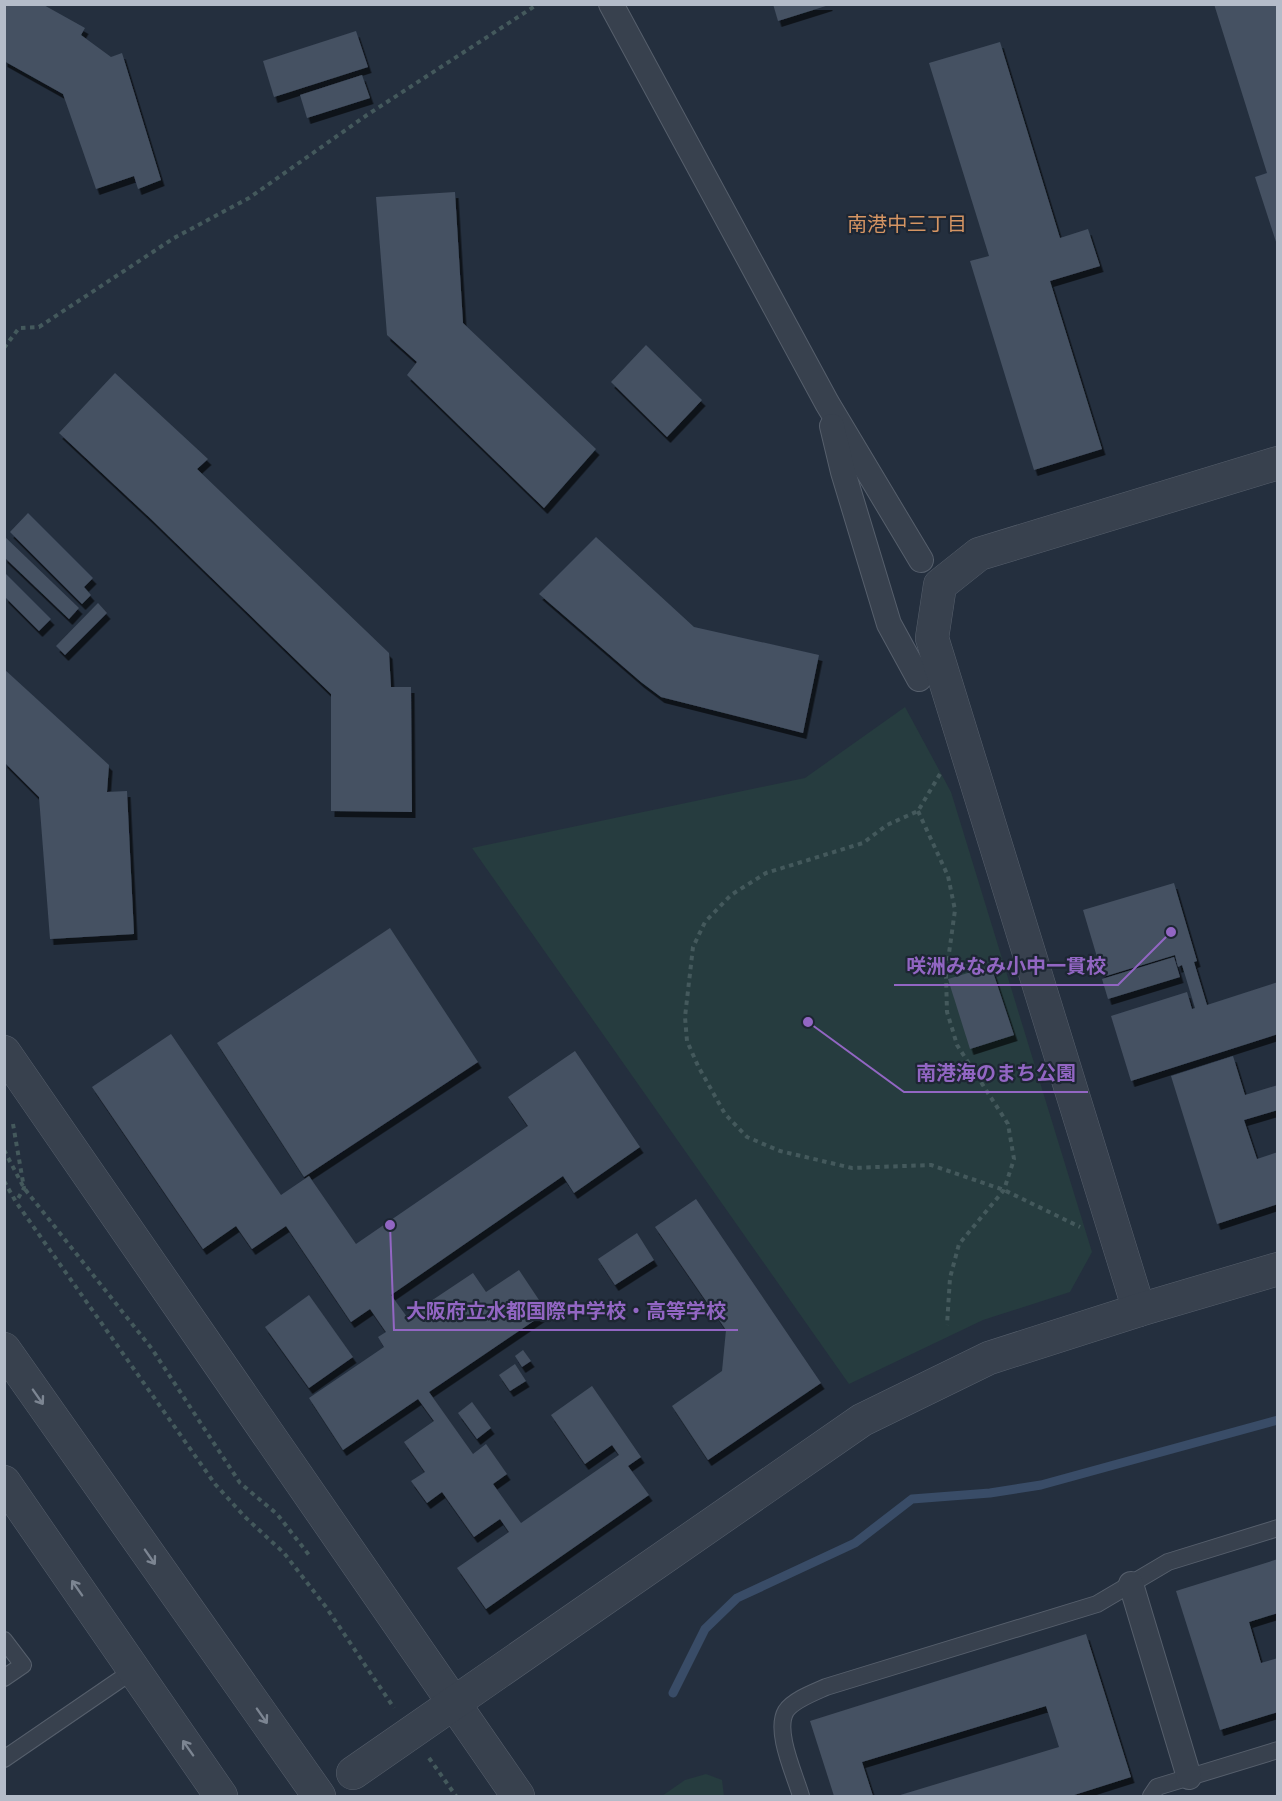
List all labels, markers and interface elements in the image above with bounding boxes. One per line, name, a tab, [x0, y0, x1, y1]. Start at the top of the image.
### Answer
district label: 南港中三丁目	[847, 211, 967, 237]
callout: 咲洲みなみ小中一貫校	[894, 947, 1118, 985]
text: 咲洲みなみ小中一貫校	[906, 953, 1106, 979]
callout: 南港海のまち公園	[904, 1054, 1088, 1092]
text: 南港海のまち公園	[916, 1060, 1076, 1086]
callout: 大阪府立水都国際中学校・高等学校	[394, 1292, 738, 1330]
text: 大阪府立水都国際中学校・高等学校	[406, 1298, 726, 1324]
one-way arrow	[32, 1388, 44, 1405]
one-way arrow	[144, 1548, 156, 1564]
one-way arrow	[71, 1580, 83, 1596]
one-way arrow	[256, 1707, 268, 1724]
one-way arrow	[182, 1741, 194, 1757]

